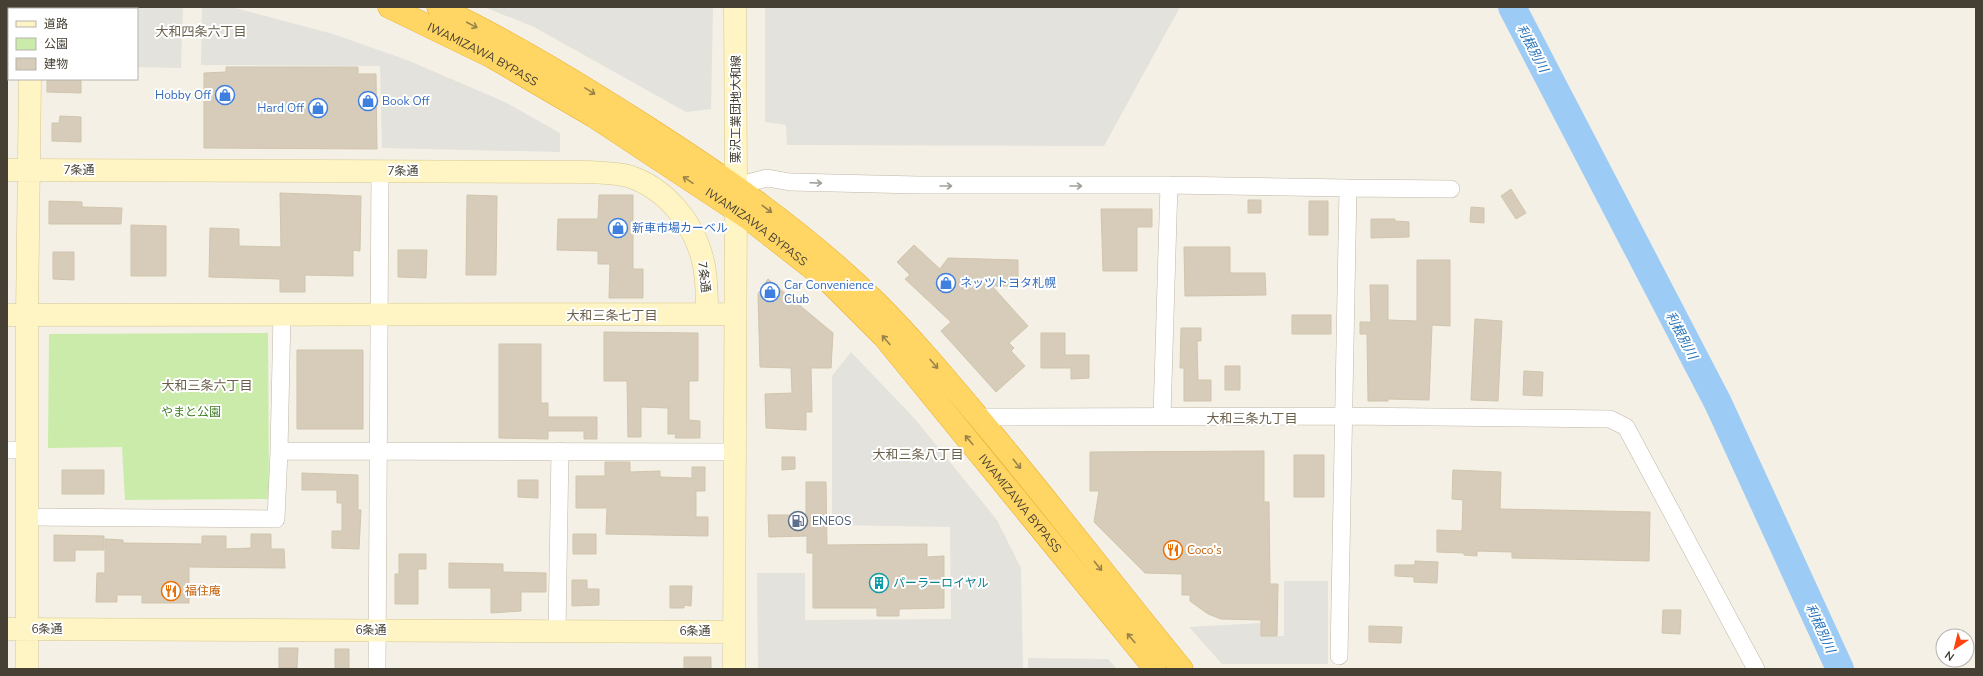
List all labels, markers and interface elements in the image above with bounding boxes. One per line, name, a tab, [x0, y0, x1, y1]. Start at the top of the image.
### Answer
legend	[8, 8, 138, 80]
text: 道路	[44, 16, 68, 32]
street label: IWAMIZAWA BYPASS	[425, 19, 541, 90]
water label: 利根別川	[1512, 21, 1553, 77]
one-way arrow	[466, 22, 478, 29]
district label: 大和四条六丁目	[155, 23, 247, 41]
text: 公園	[44, 36, 68, 52]
street label: 栗沢工業団地大和線	[728, 55, 744, 163]
text: 建物	[44, 56, 68, 72]
shop icon: Hobby Off	[214, 84, 236, 106]
place label: Hobby Off	[155, 87, 212, 103]
one-way arrow	[584, 87, 595, 95]
shop icon: Book Off	[357, 90, 379, 112]
place label: Book Off	[382, 93, 431, 109]
shop icon: Hard Off	[307, 97, 329, 119]
place label: Hard Off	[257, 100, 305, 116]
street label: 7条通	[63, 162, 95, 178]
street label: 7条通	[387, 163, 419, 179]
one-way arrow	[682, 176, 693, 184]
one-way arrow	[809, 179, 822, 187]
one-way arrow	[939, 182, 952, 190]
one-way arrow	[1069, 182, 1082, 190]
street label: IWAMIZAWA BYPASS	[702, 184, 811, 270]
one-way arrow	[762, 205, 773, 213]
shop icon: 新車市場カーベル	[607, 217, 629, 239]
place label: 新車市場カーベル	[632, 220, 728, 236]
street label: 7条通	[694, 261, 714, 293]
shop icon: ネッツトヨタ札幌	[935, 272, 957, 294]
place label: ネッツトヨタ札幌	[960, 275, 1056, 291]
place label: Car Convenience Club	[784, 277, 874, 307]
shop icon: Car Convenience Club	[759, 281, 781, 303]
district label: 大和三条七丁目	[566, 307, 658, 325]
water label: 利根別川	[1661, 308, 1702, 364]
one-way arrow	[882, 334, 891, 345]
one-way arrow	[929, 359, 938, 370]
district label: 大和三条六丁目	[161, 377, 253, 395]
park label: やまと公園	[161, 404, 221, 420]
district label: 大和三条九丁目	[1206, 410, 1298, 428]
one-way arrow	[965, 434, 974, 445]
district label: 大和三条八丁目	[872, 446, 964, 464]
street label: IWAMIZAWA BYPASS	[975, 451, 1065, 556]
one-way arrow	[1013, 459, 1022, 470]
fuel station icon: ENEOS	[787, 510, 809, 532]
place label: ENEOS	[812, 513, 851, 529]
restaurant icon: Coco's	[1162, 539, 1184, 561]
place label: Coco's	[1187, 542, 1222, 558]
one-way arrow	[1094, 560, 1103, 571]
building icon: パーラーロイヤル	[868, 572, 890, 594]
place label: パーラーロイヤル	[893, 575, 989, 591]
restaurant icon: 福住庵	[160, 580, 182, 602]
place label: 福住庵	[185, 583, 221, 599]
water label: 利根別川	[1801, 601, 1840, 658]
street label: 6条通	[31, 621, 63, 637]
street label: 6条通	[355, 622, 387, 638]
street label: 6条通	[679, 623, 711, 639]
north arrow	[1935, 628, 1975, 668]
one-way arrow	[1126, 633, 1135, 644]
text: N	[1942, 647, 1957, 664]

